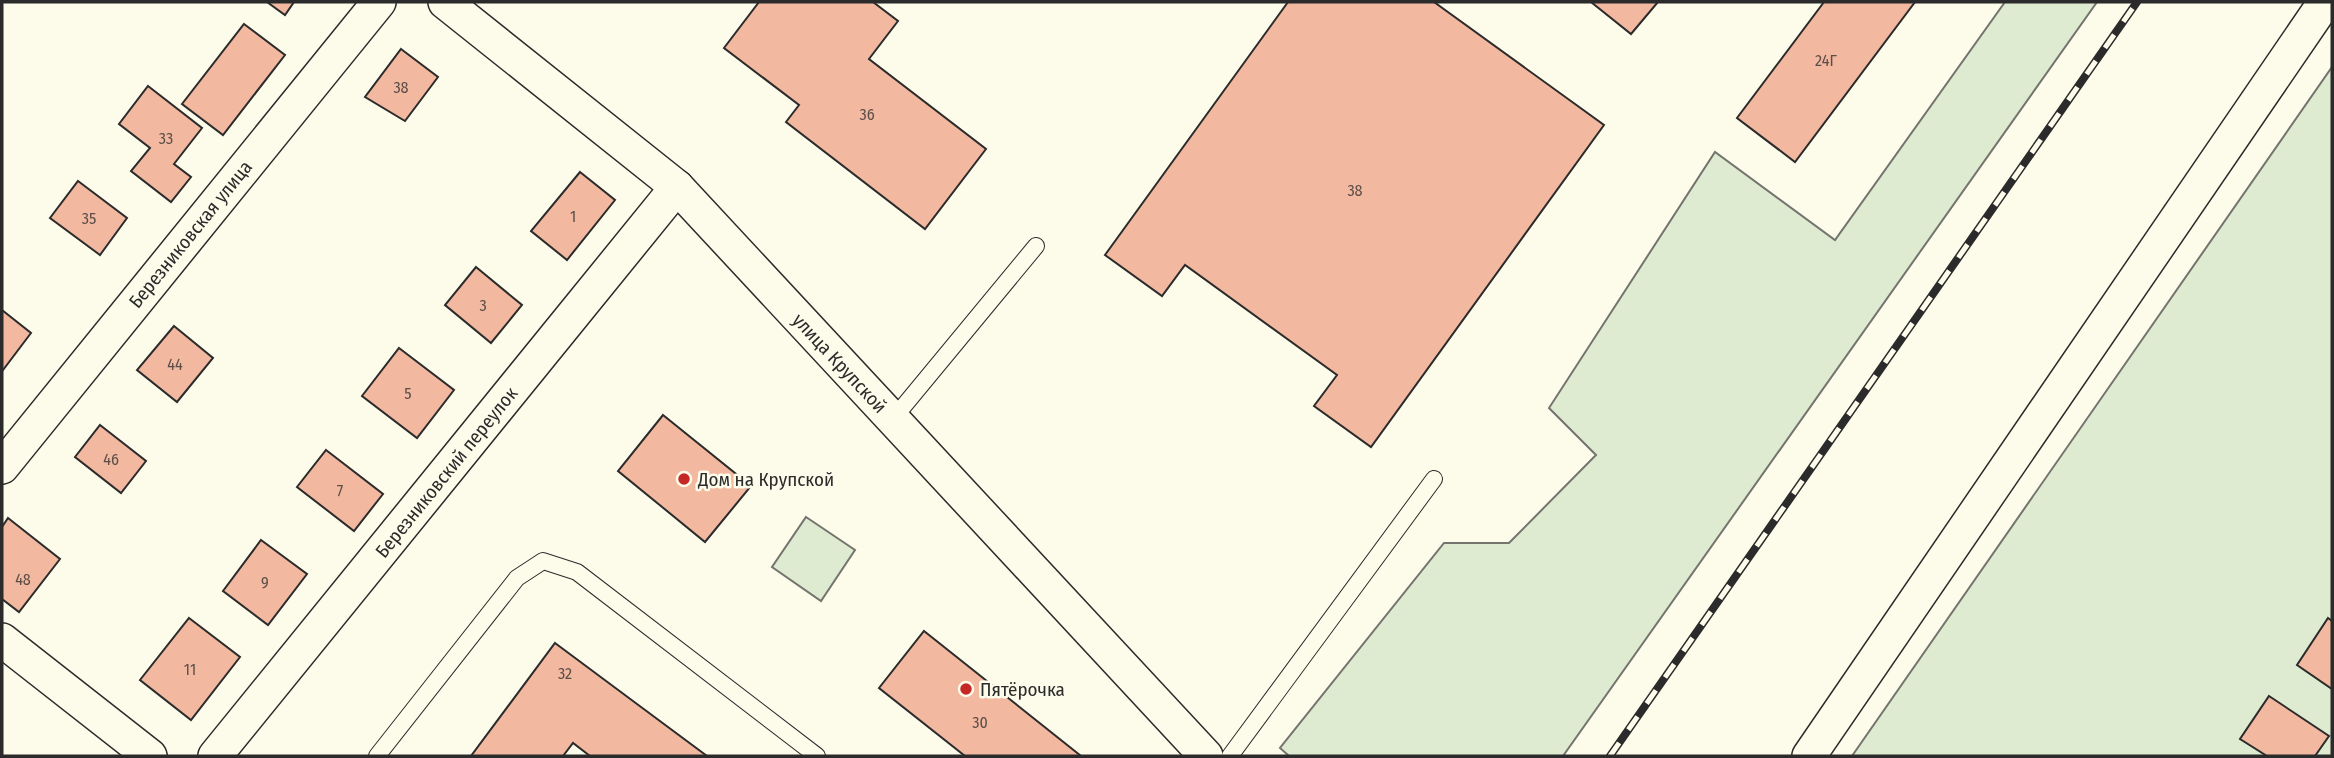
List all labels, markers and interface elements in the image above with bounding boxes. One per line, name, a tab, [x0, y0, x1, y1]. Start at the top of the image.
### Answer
house number: 24Г	[1815, 51, 1838, 70]
house number: 38	[393, 78, 409, 97]
house number: 36	[859, 105, 875, 124]
house number: 33	[159, 129, 173, 148]
street label: Березниковская улица	[124, 156, 257, 313]
house number: 38	[1347, 181, 1363, 200]
house number: 1	[570, 207, 576, 226]
house number: 35	[82, 209, 96, 228]
house number: 3	[479, 296, 487, 315]
street label: улица Крупской	[788, 309, 892, 418]
house number: 44	[167, 355, 183, 374]
street label: Березниковский переулок	[370, 382, 522, 562]
house number: 5	[404, 384, 412, 403]
house number: 46	[103, 450, 119, 469]
place label: Дом на Крупской	[697, 468, 834, 491]
marker: Дом на Крупской	[676, 471, 692, 487]
house number: 7	[337, 481, 344, 500]
house number: 48	[15, 570, 31, 589]
house number: 9	[261, 573, 269, 592]
house number: 11	[184, 660, 196, 679]
house number: 32	[558, 664, 572, 683]
place label: Пятёрочка	[980, 678, 1065, 701]
marker: Пятёрочка	[958, 681, 974, 697]
house number: 30	[972, 713, 988, 732]

